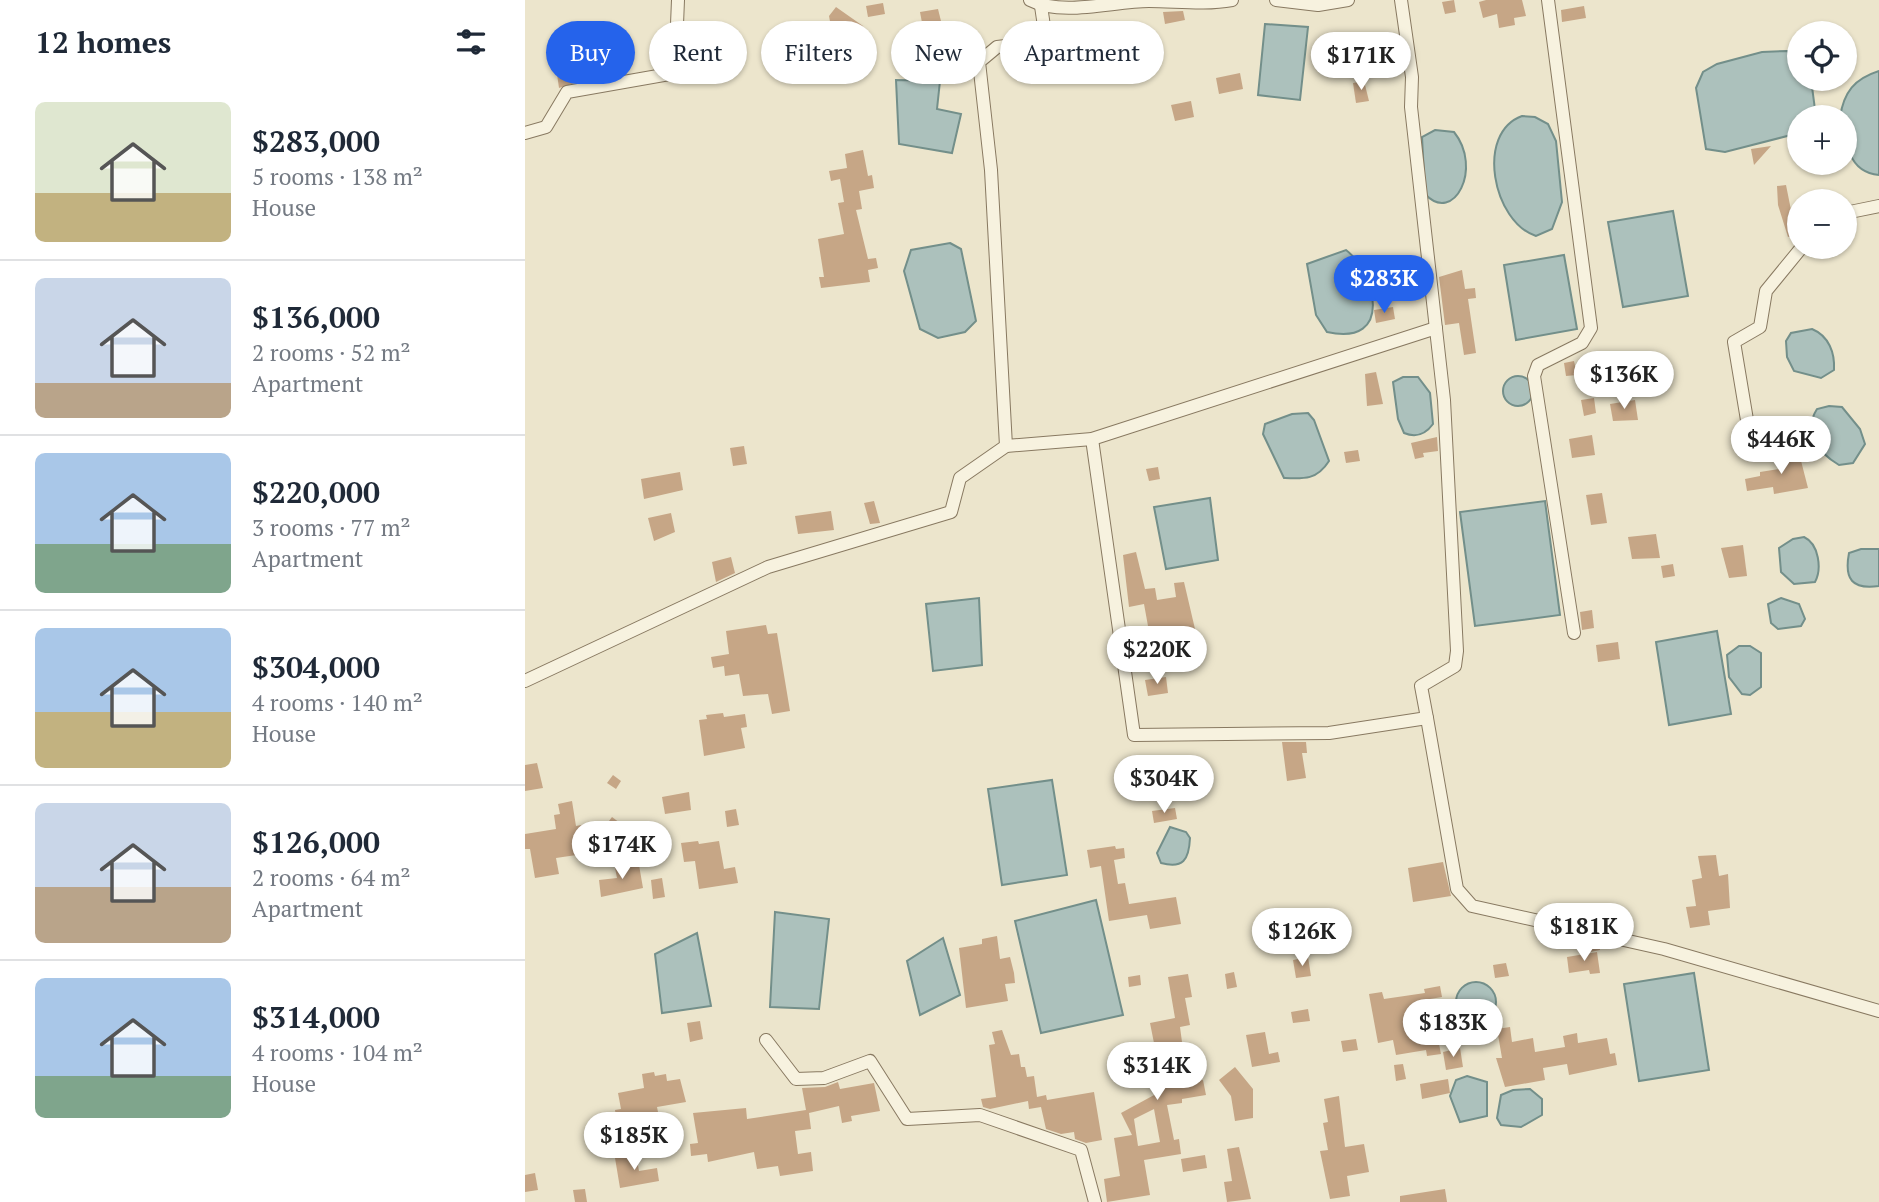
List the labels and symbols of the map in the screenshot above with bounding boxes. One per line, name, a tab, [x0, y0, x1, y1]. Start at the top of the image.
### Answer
pin: $171K	[1312, 32, 1410, 92]
pin: $283K	[1335, 256, 1433, 315]
pin: $136K	[1575, 352, 1673, 411]
pin: $446K	[1732, 416, 1830, 476]
pin: $220K	[1108, 626, 1206, 686]
pin: $304K	[1115, 756, 1213, 815]
pin: $174K	[573, 822, 671, 881]
pin: $181K	[1535, 904, 1633, 963]
pin: $126K	[1253, 908, 1351, 968]
pin: $183K	[1404, 1000, 1502, 1059]
pin: $314K	[1108, 1042, 1206, 1102]
pin: $185K	[585, 1112, 683, 1172]

